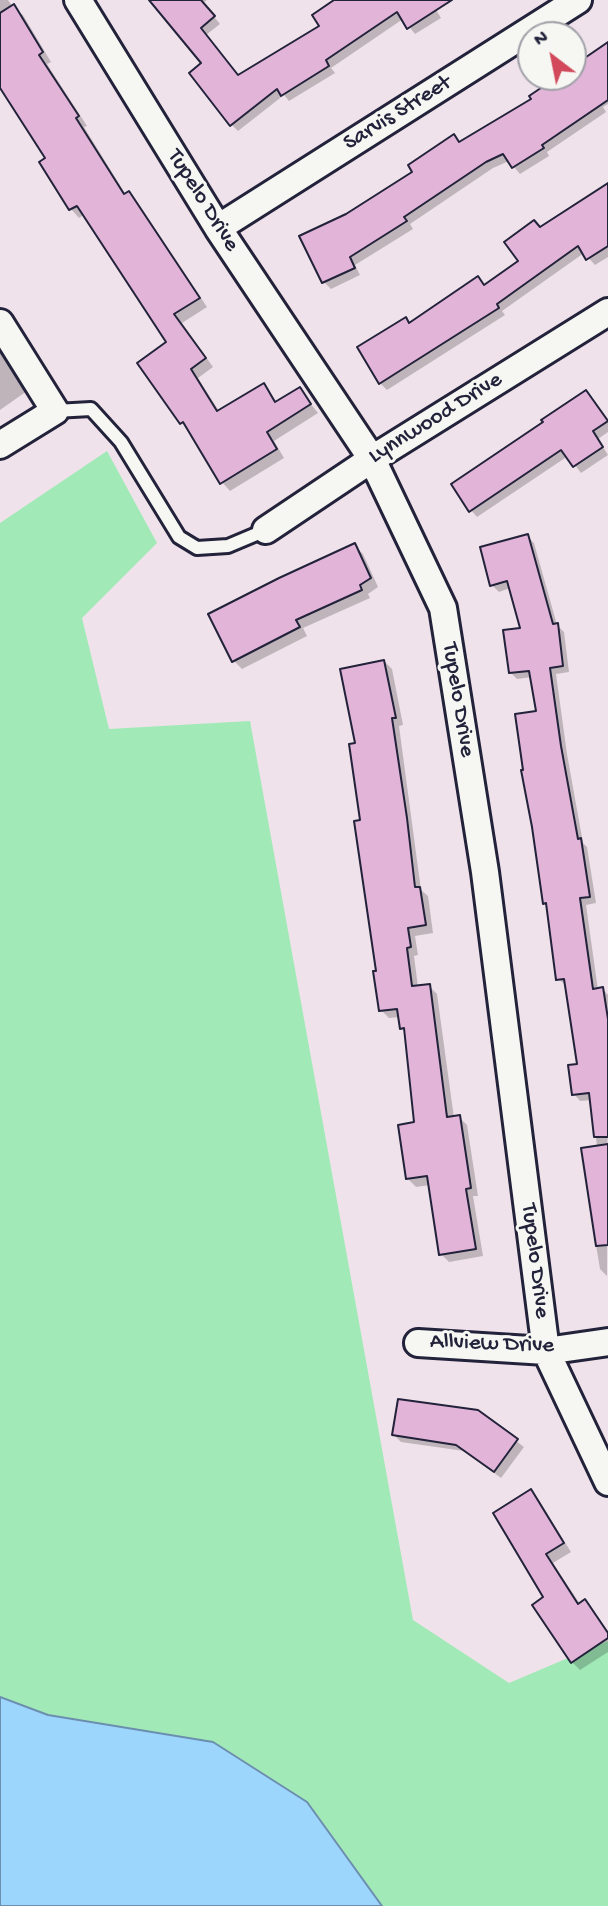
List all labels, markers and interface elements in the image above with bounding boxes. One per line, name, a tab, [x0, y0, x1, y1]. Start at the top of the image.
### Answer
north arrow	[517, 21, 587, 91]
text: N	[530, 26, 553, 53]
street label: Sarvis Street	[339, 70, 457, 158]
street label: Tupelo Drive	[160, 145, 244, 257]
street label: Lynnwood Drive	[364, 367, 508, 471]
street label: Tupelo Drive	[434, 641, 480, 759]
street label: Tupelo Drive	[513, 1202, 555, 1320]
street label: Allview Drive	[430, 1329, 554, 1361]

